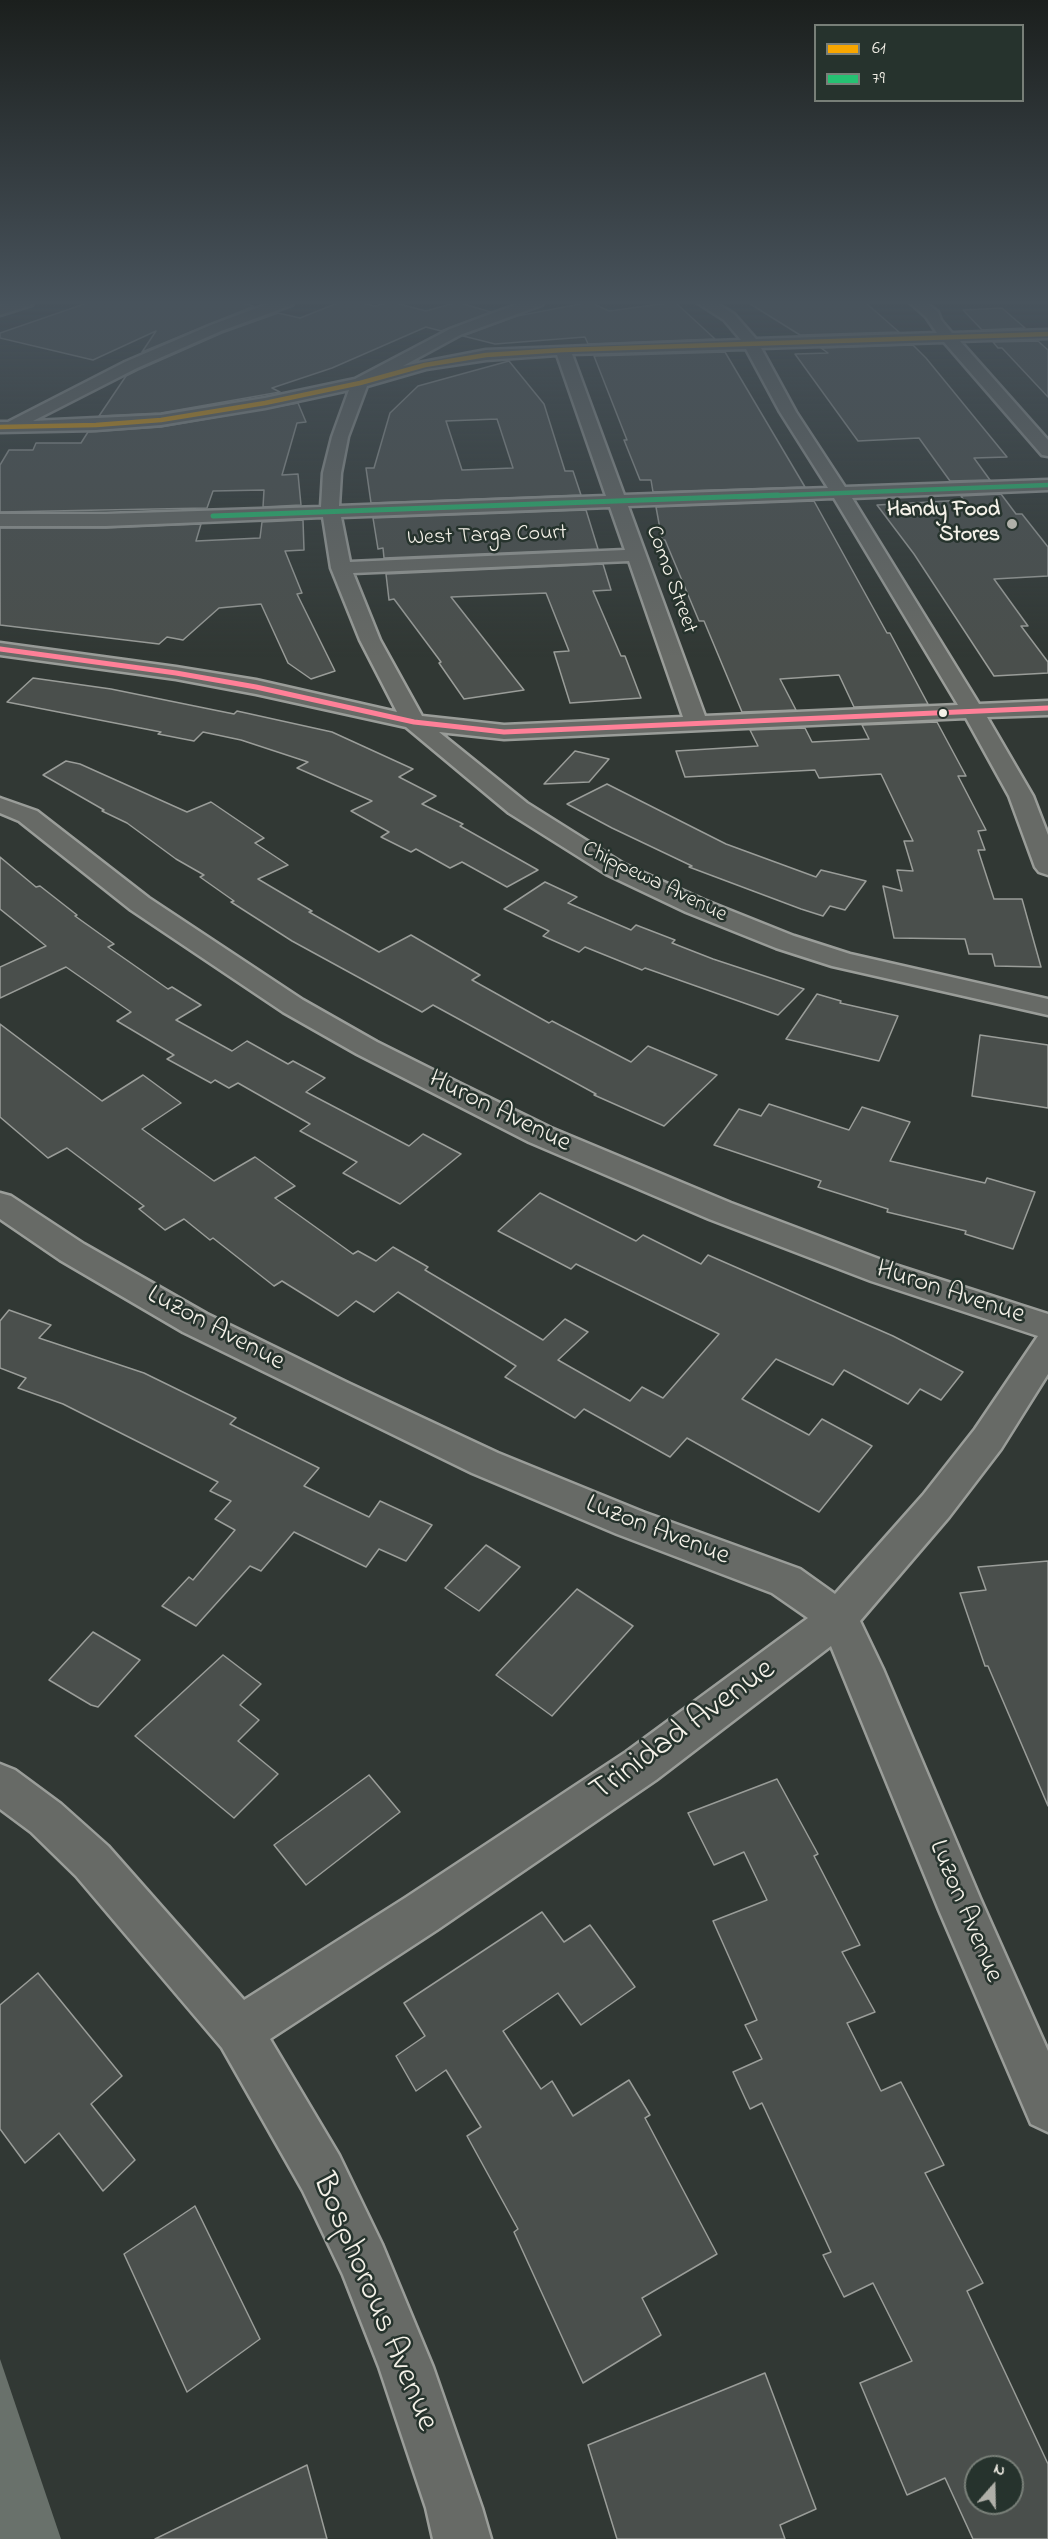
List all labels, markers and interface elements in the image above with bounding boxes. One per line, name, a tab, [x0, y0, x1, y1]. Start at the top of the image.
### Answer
legend	[814, 24, 1024, 102]
text: 61	[872, 36, 886, 62]
text: 79	[872, 66, 885, 92]
place label: Handy Food Stores	[887, 498, 1000, 550]
marker: Handy Food Stores	[1005, 517, 1019, 531]
street label: West Targa Court	[407, 521, 567, 553]
street label: Como Street	[638, 522, 702, 638]
unlabelled marker	[937, 707, 949, 719]
street label: Chippewa Avenue	[577, 837, 731, 929]
street label: Huron Avenue	[423, 1065, 575, 1161]
street label: Huron Avenue	[872, 1255, 1028, 1333]
street label: Luzon Avenue	[141, 1280, 289, 1380]
street label: Luzon Avenue	[580, 1490, 734, 1574]
street label: Trinidad Avenue	[584, 1652, 784, 1812]
street label: Luzon Avenue	[919, 1836, 1009, 1988]
street label: Bosphorous Avenue	[301, 2168, 445, 2438]
north arrow	[964, 2455, 1024, 2515]
text: N	[990, 2457, 1009, 2483]

